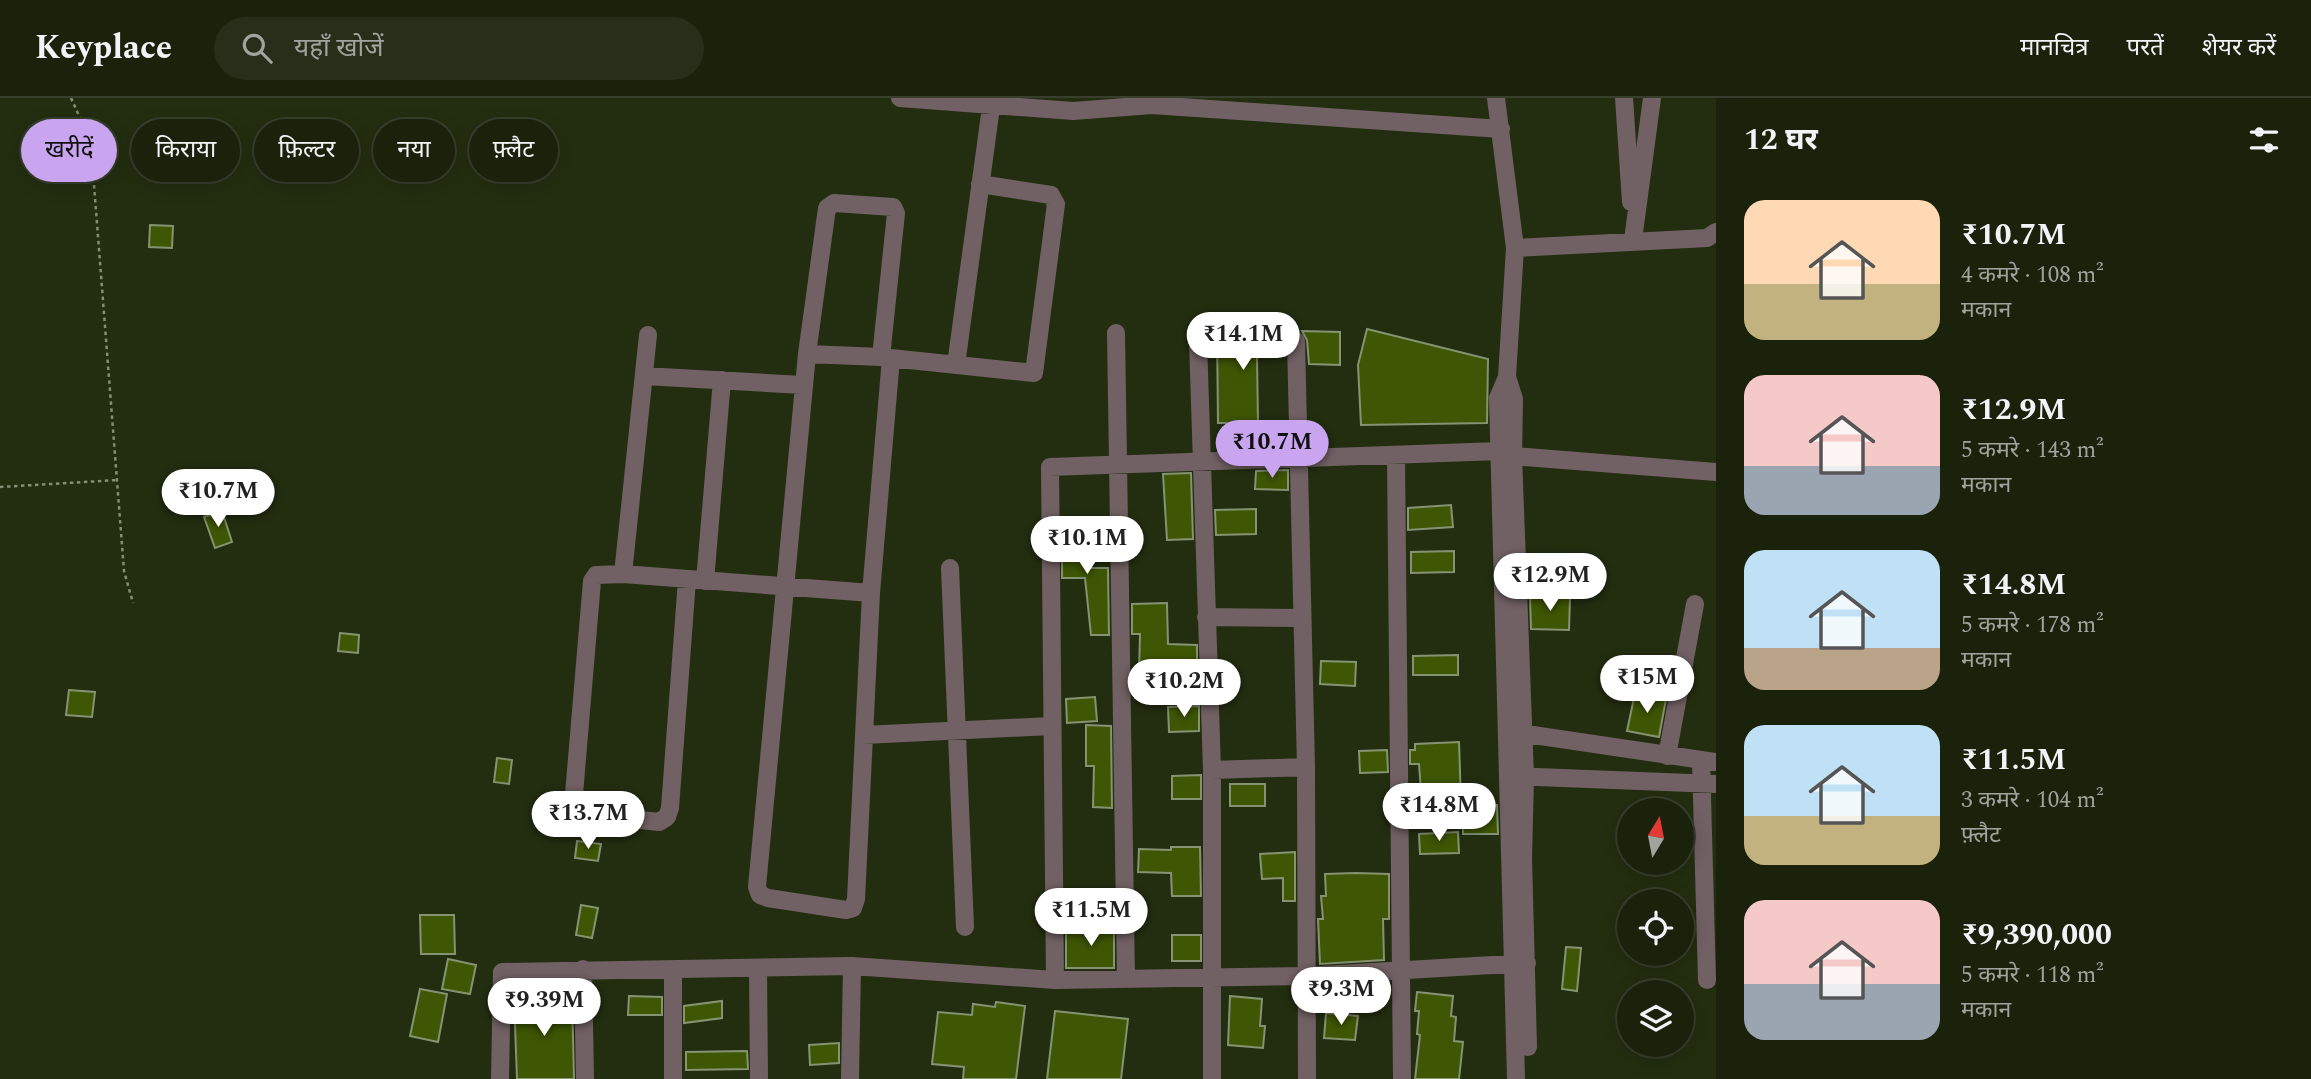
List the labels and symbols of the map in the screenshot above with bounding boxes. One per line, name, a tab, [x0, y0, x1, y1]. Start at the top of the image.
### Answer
pin: ₹14.1M	[1186, 313, 1300, 372]
pin: ₹10.7M	[1215, 420, 1329, 480]
pin: ₹10.7M	[161, 470, 275, 529]
pin: ₹10.1M	[1030, 517, 1144, 576]
pin: ₹12.9M	[1493, 554, 1607, 613]
pin: ₹15M	[1606, 656, 1688, 715]
pin: ₹10.2M	[1127, 660, 1241, 719]
pin: ₹14.8M	[1382, 784, 1496, 843]
pin: ₹13.7M	[531, 792, 645, 851]
north arrow	[1617, 798, 1694, 875]
pin: ₹11.5M	[1034, 888, 1148, 948]
pin: ₹9.3M	[1292, 968, 1390, 1027]
pin: ₹9.39M	[487, 978, 601, 1038]

